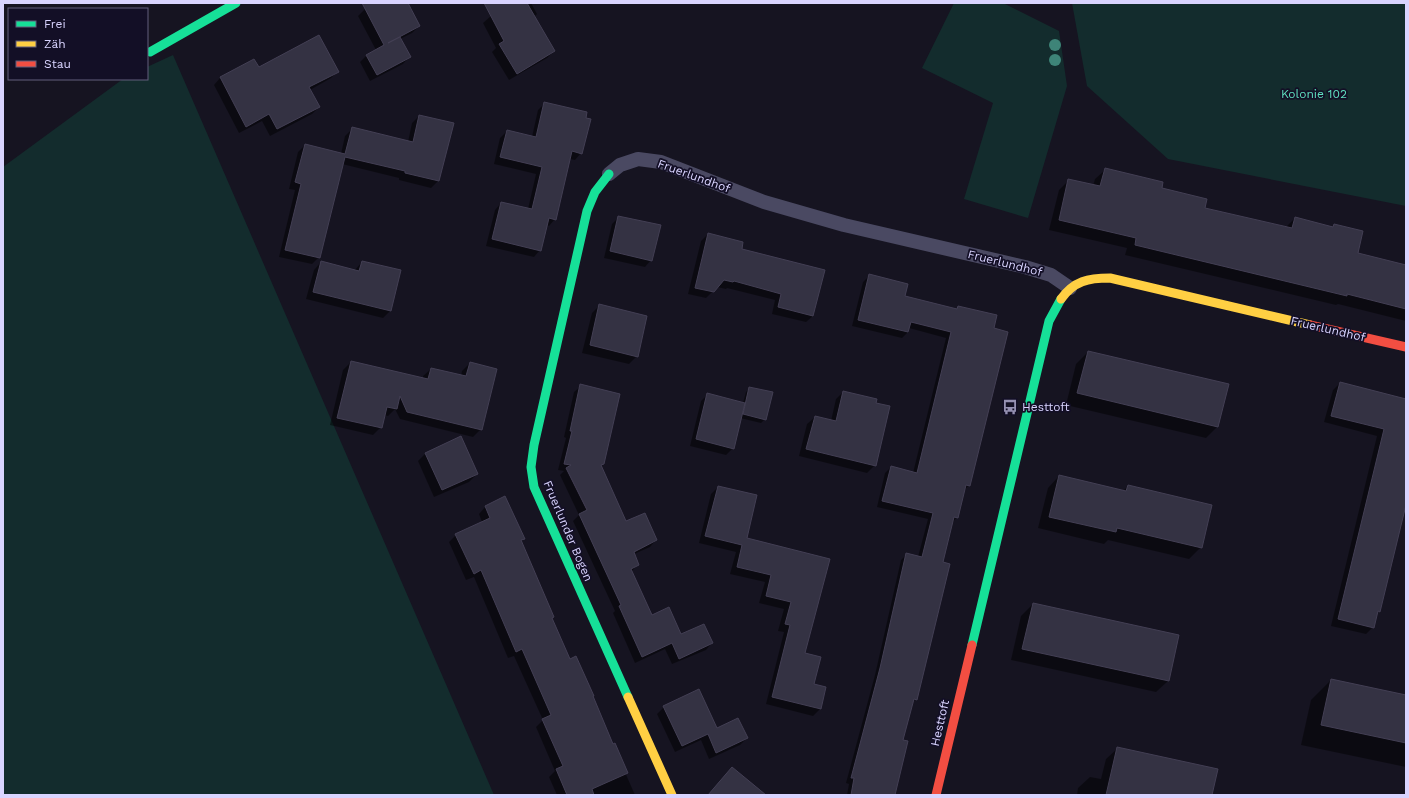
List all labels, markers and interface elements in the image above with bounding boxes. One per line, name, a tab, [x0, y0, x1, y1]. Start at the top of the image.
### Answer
legend	[8, 8, 148, 80]
text: Frei	[44, 17, 66, 31]
text: Zäh	[44, 37, 66, 51]
text: Stau	[44, 57, 71, 71]
park label: Kolonie 102	[1281, 87, 1347, 101]
street label: Fruerlundhof	[656, 156, 732, 196]
street label: Fruerlundhof	[966, 247, 1044, 279]
street label: Fruerlundhof	[1289, 314, 1367, 344]
bus stop icon: Hesttoft	[1001, 398, 1019, 416]
place label: Hesttoft	[1022, 400, 1069, 414]
street label: Fruerlunder Bogen	[540, 478, 596, 584]
street label: Hesttoft	[928, 698, 952, 748]

